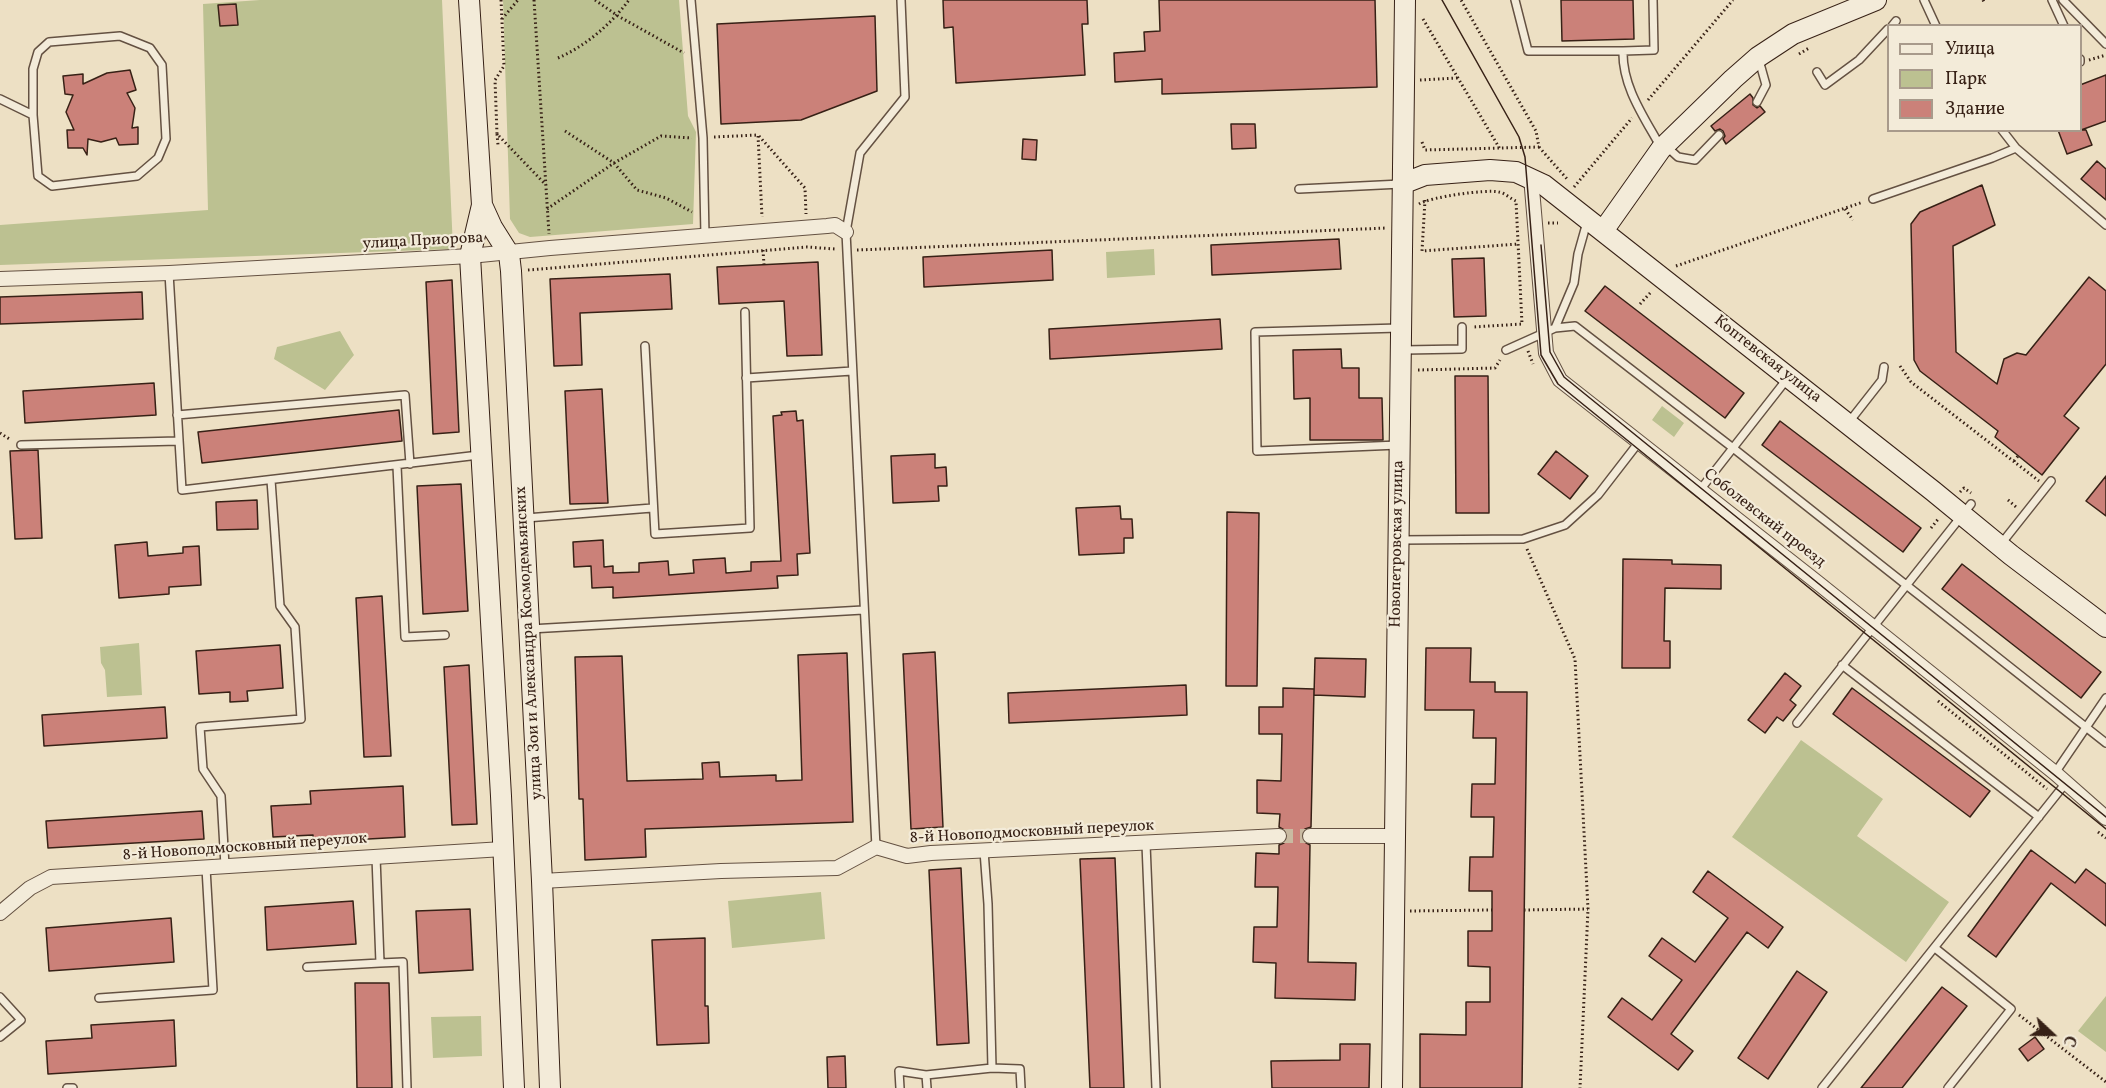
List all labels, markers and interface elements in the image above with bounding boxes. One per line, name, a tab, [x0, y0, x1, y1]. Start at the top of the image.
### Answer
legend	[1887, 24, 2082, 132]
text: Улица	[1945, 37, 1995, 62]
text: Парк	[1945, 67, 1987, 92]
text: Здание	[1945, 97, 2005, 122]
street label: улица Приорова	[362, 229, 484, 255]
street label: Коптевская улица	[1709, 312, 1825, 408]
street label: Новопетровская улица	[1387, 460, 1409, 628]
street label: Соболевский проезд	[1699, 465, 1829, 573]
street label: улица Зои и Александра Космодемьянских	[512, 486, 548, 800]
street label: 8-й Новоподмосковный переулок	[909, 817, 1155, 849]
street label: 8-й Новоподмосковный переулок	[122, 830, 368, 866]
north arrow	[2022, 1004, 2082, 1064]
text: С	[2057, 1032, 2081, 1050]

